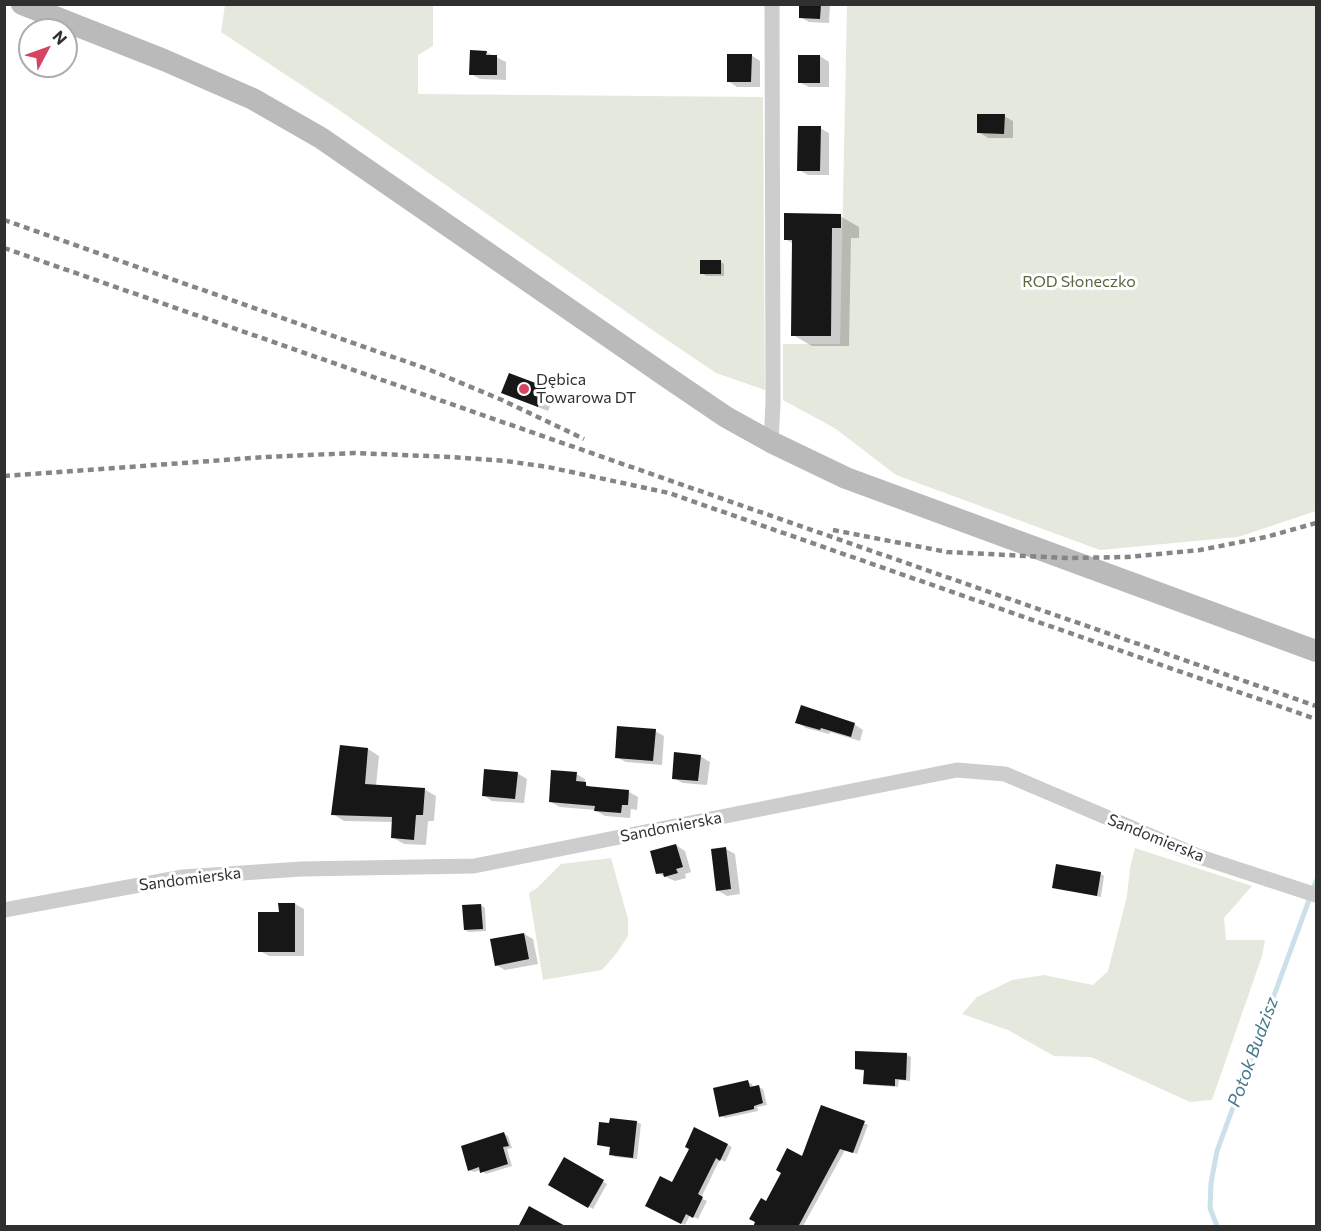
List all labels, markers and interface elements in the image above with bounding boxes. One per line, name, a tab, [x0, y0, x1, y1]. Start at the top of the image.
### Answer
north arrow	[18, 18, 78, 78]
text: N	[49, 26, 72, 48]
park label: ROD Słoneczko	[1022, 272, 1136, 292]
place label: Dębica Towarowa DT	[536, 370, 636, 408]
marker: Dębica Towarowa DT	[517, 382, 531, 396]
street label: Sandomierska	[619, 808, 723, 846]
street label: Sandomierska	[1105, 810, 1207, 866]
street label: Sandomierska	[138, 863, 242, 895]
water label: Potok Budzisz	[1223, 994, 1283, 1110]

